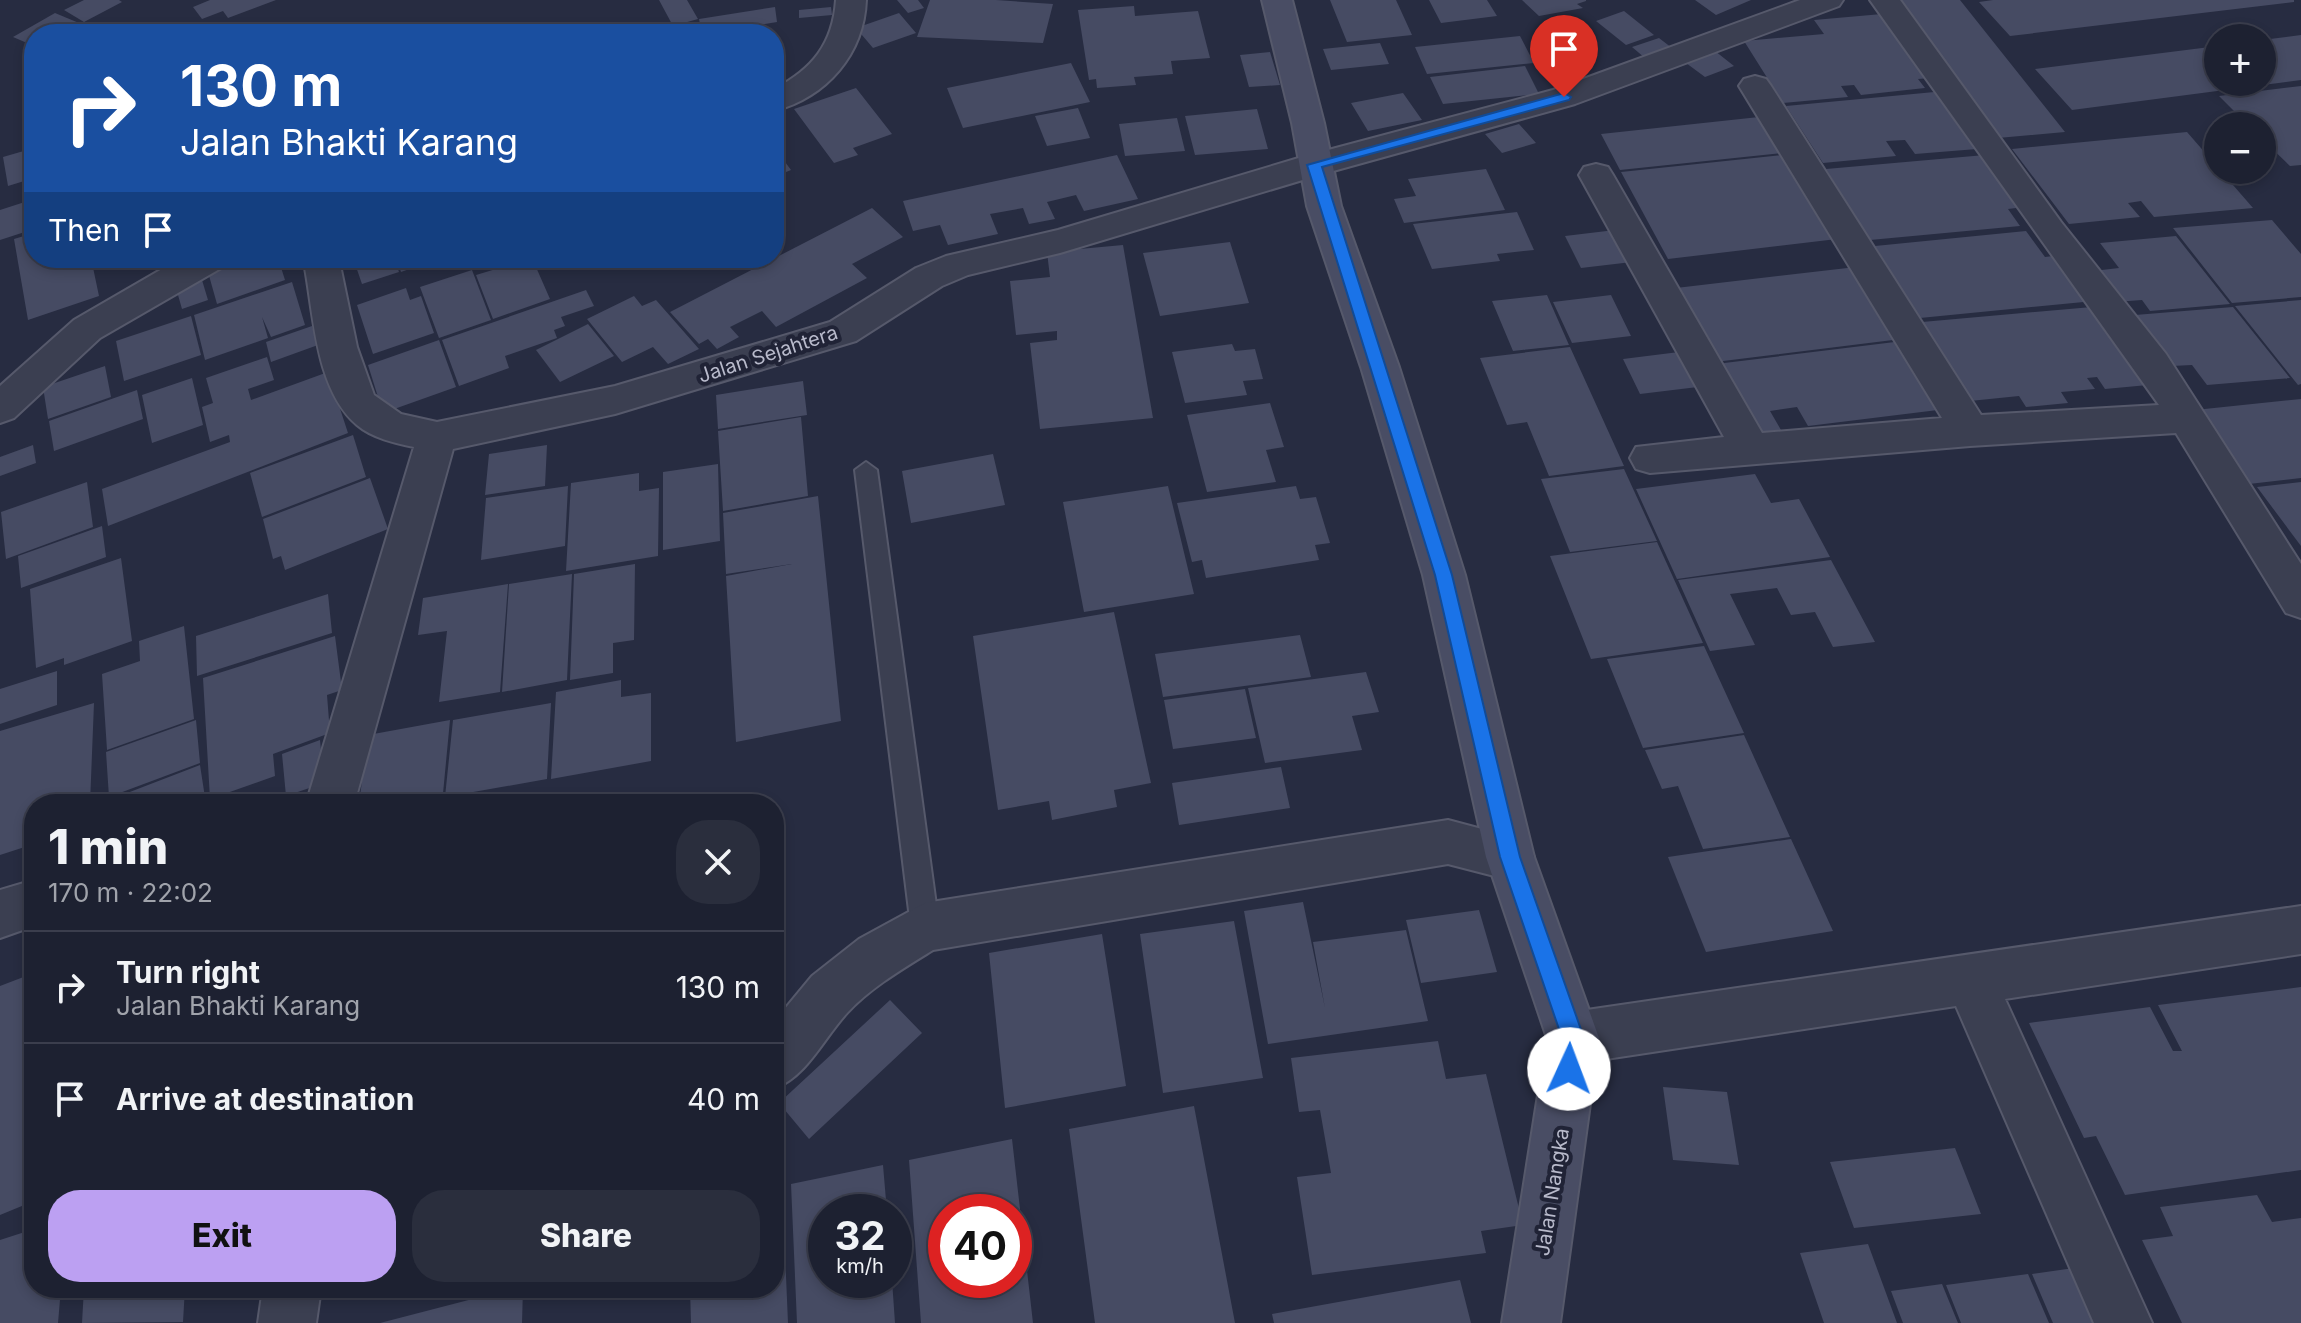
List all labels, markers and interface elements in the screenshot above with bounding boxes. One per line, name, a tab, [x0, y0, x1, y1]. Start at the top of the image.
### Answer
pin	[1530, 15, 1598, 97]
map controls	[2204, 24, 2276, 184]
button: +	[2204, 24, 2276, 96]
icon: arrive	[1542, 27, 1586, 71]
text: 130 m	[180, 52, 342, 120]
icon: right	[48, 56, 152, 160]
button: −	[2204, 112, 2276, 184]
text: Jalan Bhakti Karang	[180, 120, 518, 164]
icon: arrive	[136, 208, 180, 252]
text: Then	[48, 212, 120, 248]
street label: Jalan Sejahtera	[695, 320, 841, 388]
text: 1 min	[48, 817, 168, 876]
button: close	[676, 820, 760, 904]
text: 170 m · 22:02	[48, 877, 213, 908]
text: Turn right	[116, 954, 260, 990]
icon: right	[48, 965, 92, 1009]
text: 130 m	[676, 969, 760, 1005]
text: Jalan Bhakti Karang	[116, 990, 360, 1021]
position arrow	[1527, 1027, 1611, 1111]
icon: arrive	[48, 1077, 92, 1121]
text: Arrive at destination	[116, 1081, 414, 1117]
text: 40 m	[687, 1081, 760, 1117]
street label: Jalan Nangka	[1530, 1127, 1574, 1257]
button: Exit	[48, 1190, 396, 1282]
button: Share	[412, 1190, 760, 1282]
speed limit sign: 40	[928, 1194, 1032, 1298]
text: 32	[834, 1211, 886, 1260]
text: km/h	[836, 1254, 884, 1278]

